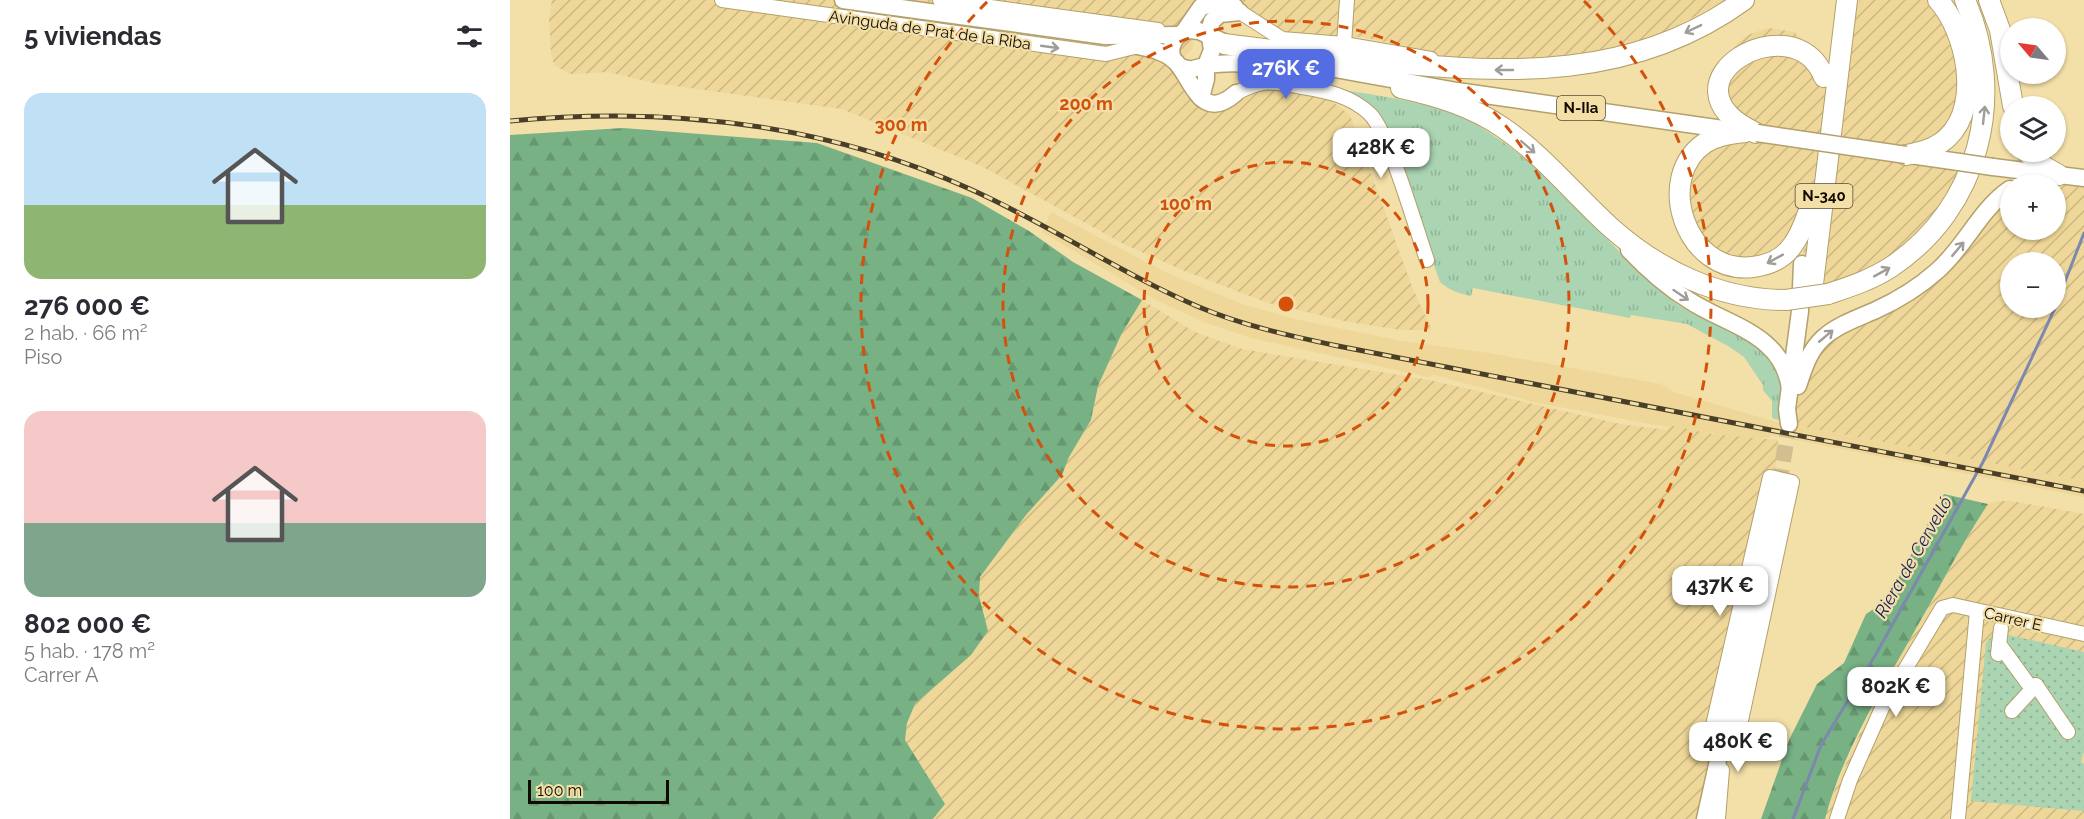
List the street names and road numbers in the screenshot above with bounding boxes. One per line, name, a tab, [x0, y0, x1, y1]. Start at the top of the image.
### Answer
street label: Avinguda de Prat de la Riba	[828, 6, 1032, 54]
road number: N-IIa	[1557, 96, 1605, 120]
road number: N-340	[1796, 184, 1852, 208]
street label: Carrer E	[1982, 603, 2044, 635]

